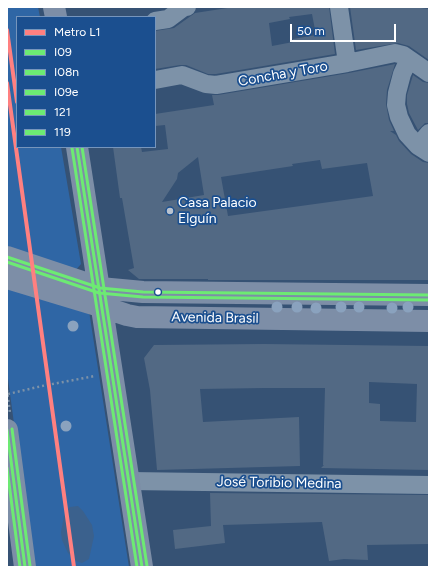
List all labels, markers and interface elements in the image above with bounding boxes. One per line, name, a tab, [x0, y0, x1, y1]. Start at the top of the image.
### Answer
legend	[16, 16, 156, 148]
scale bar	[292, 16, 398, 42]
text: 50 m	[297, 24, 325, 38]
text: Metro L1	[54, 25, 100, 39]
text: I09	[54, 45, 72, 59]
street label: Concha y Toro	[237, 58, 329, 90]
text: I08n	[54, 65, 79, 79]
text: I09e	[54, 85, 78, 99]
text: 121	[54, 105, 71, 119]
text: 119	[54, 125, 71, 139]
place label: Casa Palacio Elguín	[178, 195, 257, 228]
marker: Casa Palacio Elguín	[165, 206, 175, 216]
unlabelled marker	[153, 287, 163, 297]
street label: Avenida Brasil	[171, 309, 259, 327]
street label: José Toribio Medina	[216, 474, 342, 492]

